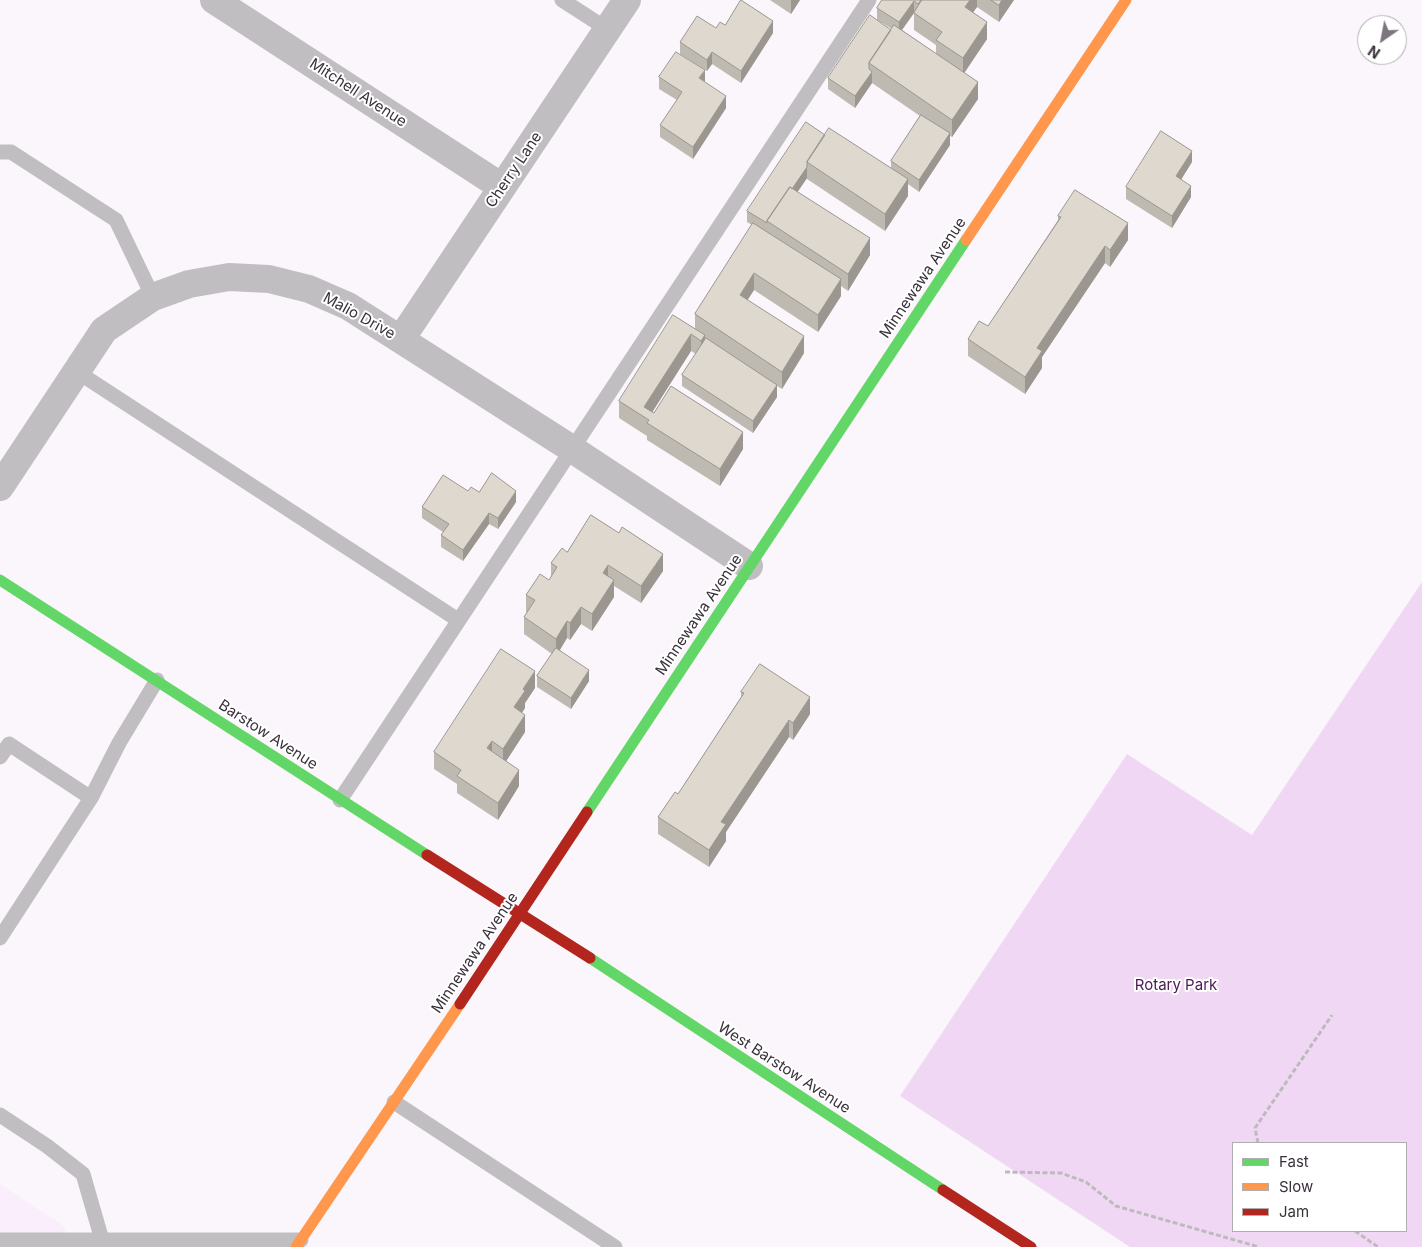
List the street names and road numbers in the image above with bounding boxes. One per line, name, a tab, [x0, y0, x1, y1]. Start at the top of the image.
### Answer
street label: Mitchell Avenue	[306, 55, 410, 131]
street label: Cherry Lane	[482, 129, 546, 211]
street label: Minnewawa Avenue	[876, 214, 970, 342]
street label: Malio Drive	[320, 289, 398, 343]
street label: Minnewawa Avenue	[652, 551, 746, 679]
street label: Barstow Avenue	[215, 696, 321, 774]
street label: Minnewawa Avenue	[428, 889, 522, 1017]
street label: West Barstow Avenue	[714, 1018, 854, 1118]

